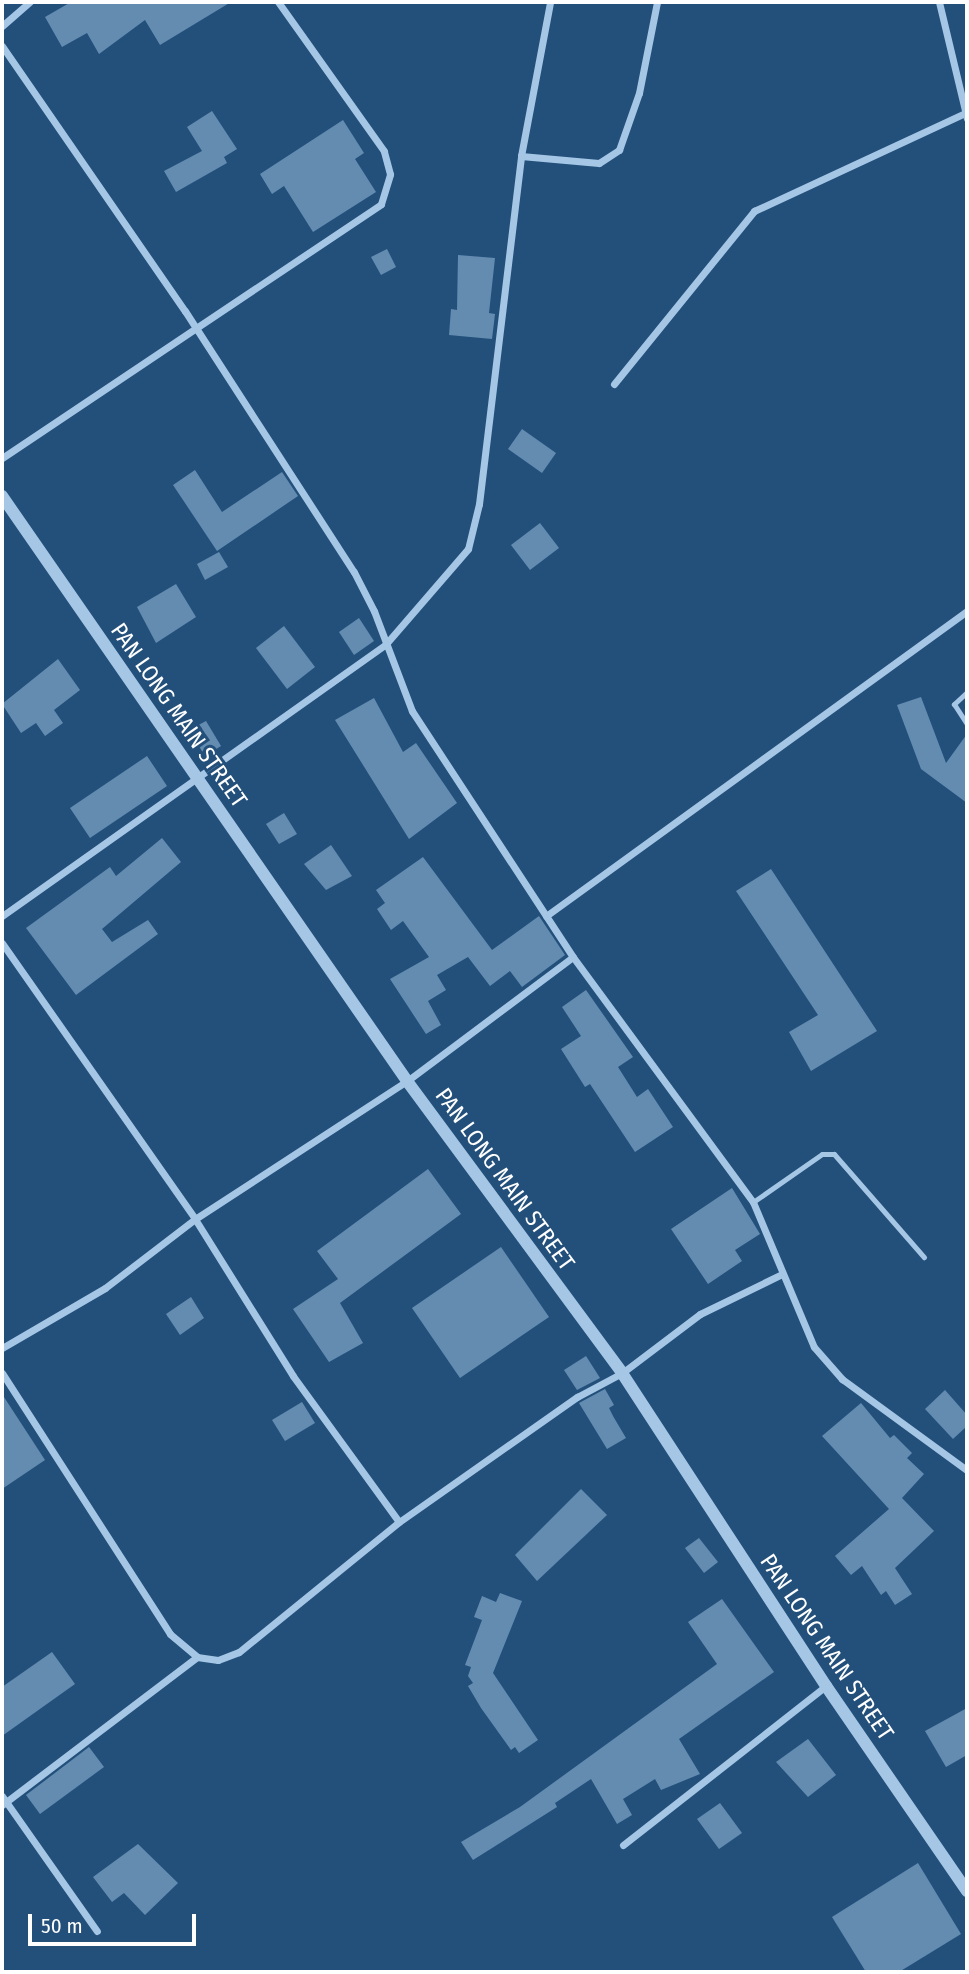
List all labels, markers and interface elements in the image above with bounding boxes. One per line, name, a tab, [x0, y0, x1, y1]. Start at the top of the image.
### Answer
street label: PAN LONG MAIN STREET	[105, 618, 253, 812]
street label: PAN LONG MAIN STREET	[430, 1083, 580, 1275]
street label: PAN LONG MAIN STREET	[754, 1549, 900, 1745]
scale bar	[32, 1900, 200, 1944]
text: 50 m	[41, 1913, 83, 1939]

